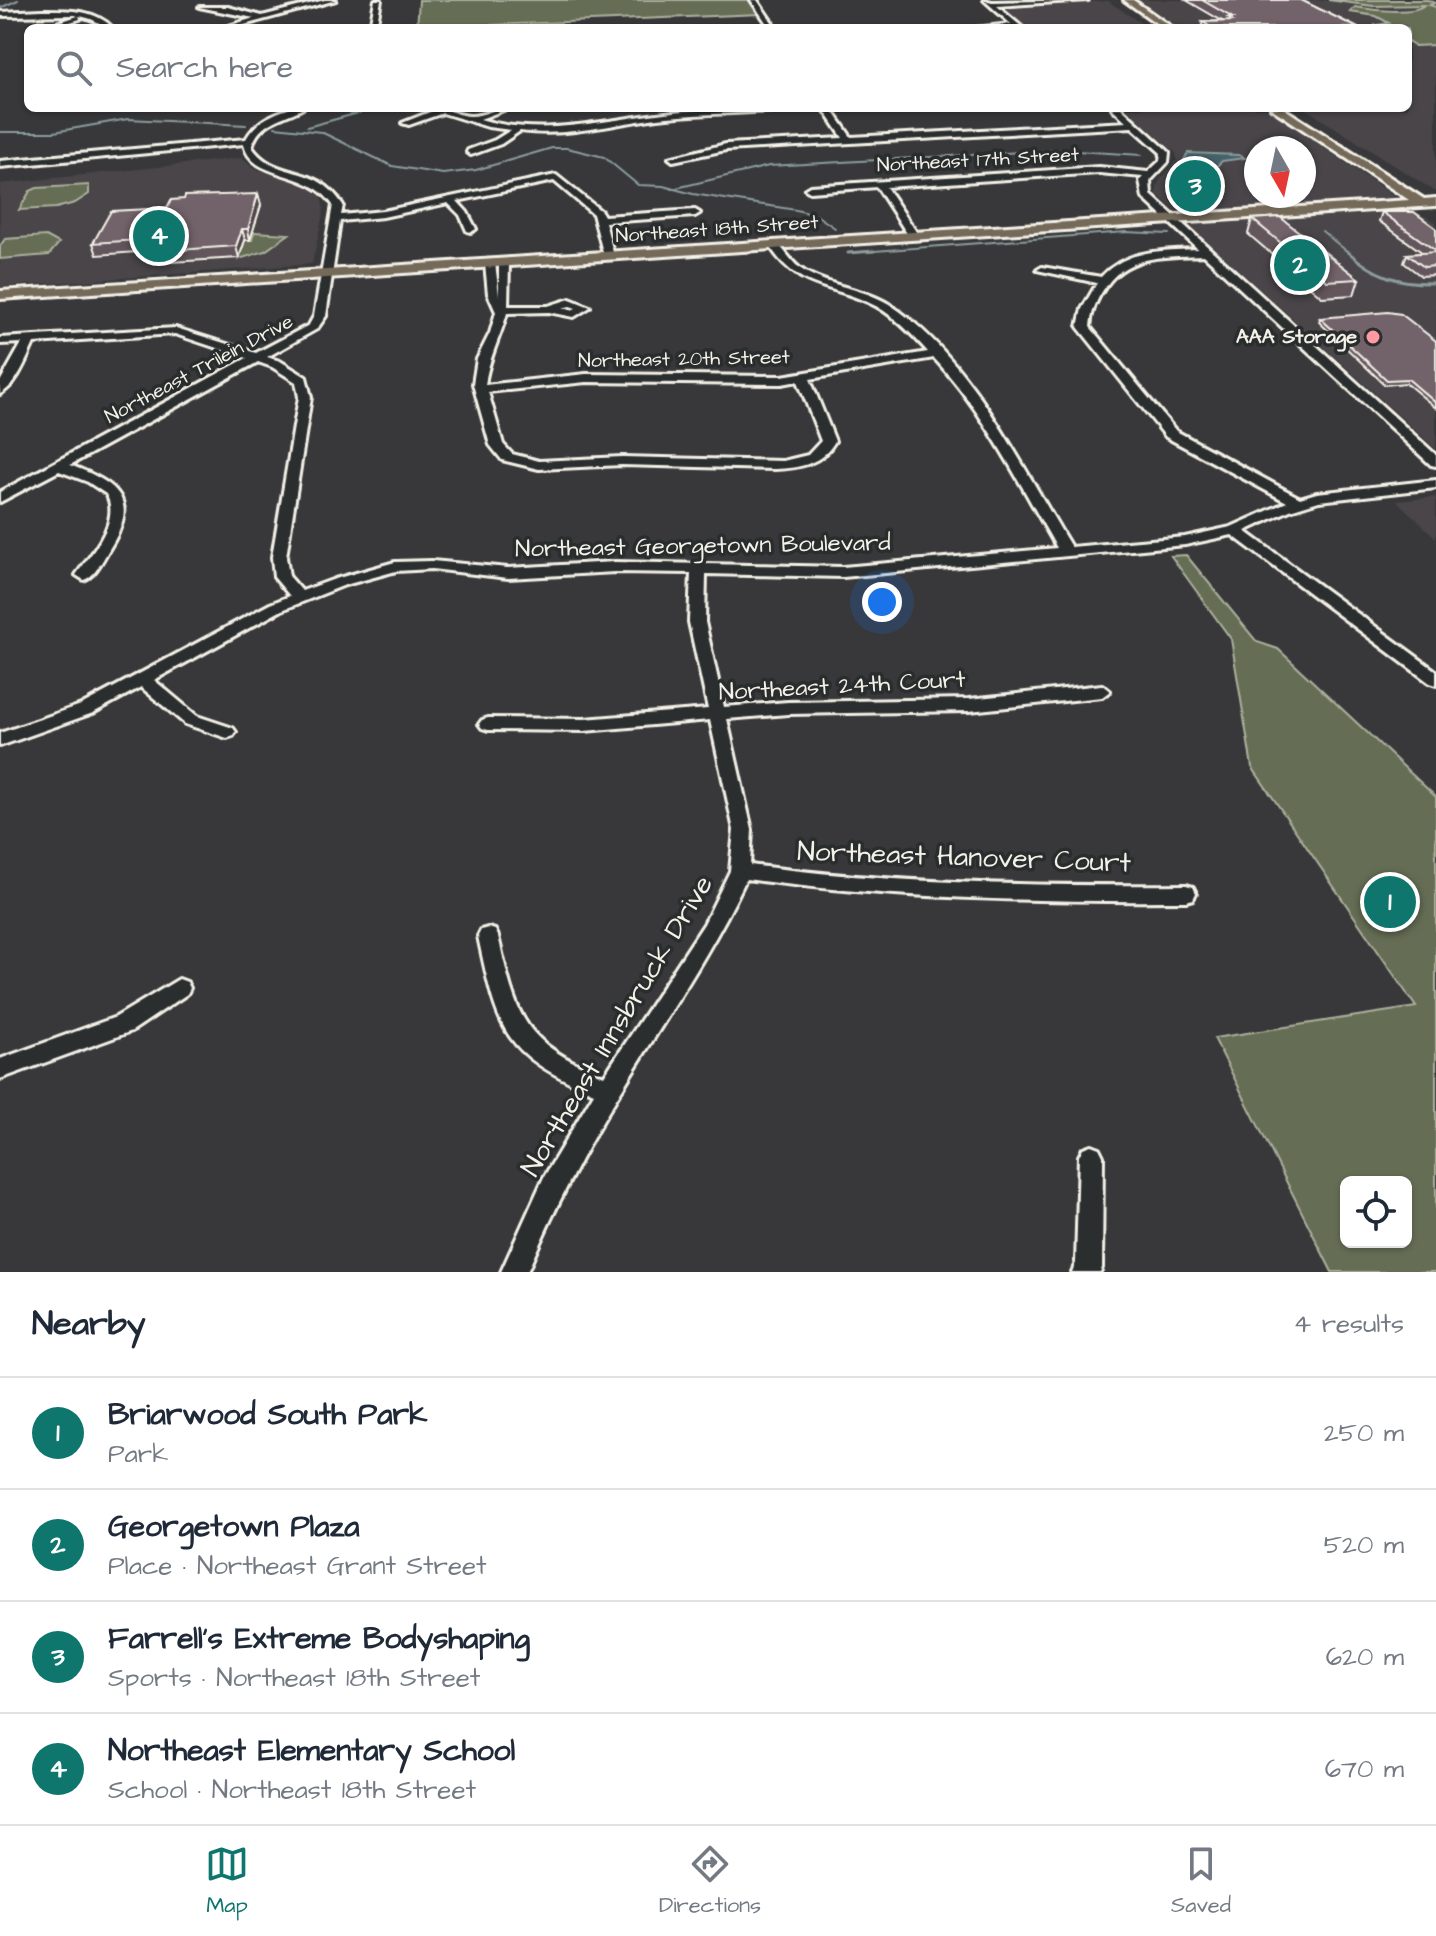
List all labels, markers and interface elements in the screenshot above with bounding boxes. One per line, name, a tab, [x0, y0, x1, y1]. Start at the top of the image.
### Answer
search box	[24, 24, 1412, 112]
icon: search	[52, 46, 96, 90]
text: Search here	[116, 47, 293, 89]
north arrow	[1244, 136, 1316, 208]
street label: Northeast 17th Street	[876, 141, 1080, 179]
pin: 3	[1169, 156, 1221, 216]
pin: 4	[133, 206, 185, 266]
street label: Northeast 18th Street	[615, 208, 819, 250]
pin: 2	[1274, 235, 1326, 295]
street label: Northeast Trilein Drive	[100, 307, 298, 431]
place label: AAA Storage	[1236, 323, 1357, 352]
marker: AAA Storage	[1364, 328, 1382, 346]
street label: Northeast 20th Street	[578, 343, 790, 375]
street label: Northeast Georgetown Boulevard	[515, 526, 891, 567]
your location	[862, 582, 902, 622]
street label: Northeast 24th Court	[718, 663, 966, 709]
street label: Northeast Hanover Court	[797, 832, 1132, 882]
street label: Northeast Innsbruck Drive	[511, 868, 723, 1184]
pin: 1	[1364, 872, 1416, 932]
map controls	[1340, 1176, 1412, 1248]
button: locate	[1340, 1176, 1412, 1248]
text: Nearby	[32, 1300, 146, 1348]
text: 4 results	[1294, 1306, 1404, 1342]
text: Briarwood South Park	[108, 1394, 427, 1436]
text: 1	[56, 1415, 60, 1451]
text: 250 m	[1324, 1415, 1404, 1451]
text: Park	[108, 1436, 168, 1472]
text: Georgetown Plaza	[108, 1506, 360, 1548]
text: 2	[51, 1527, 65, 1563]
text: 520 m	[1324, 1527, 1404, 1563]
text: Place · Northeast Grant Street	[108, 1548, 487, 1584]
text: Farrell's Extreme Bodyshaping	[108, 1618, 530, 1660]
text: 3	[51, 1639, 65, 1675]
text: 620 m	[1326, 1639, 1404, 1675]
text: Sports · Northeast 18th Street	[108, 1660, 480, 1696]
text: Northeast Elementary School	[108, 1730, 515, 1772]
text: 4	[49, 1751, 67, 1787]
text: 670 m	[1325, 1751, 1404, 1787]
text: School · Northeast 18th Street	[108, 1772, 476, 1808]
tab: Map	[205, 1842, 249, 1921]
tab: Directions	[659, 1842, 761, 1921]
tab: Saved	[1171, 1842, 1231, 1921]

